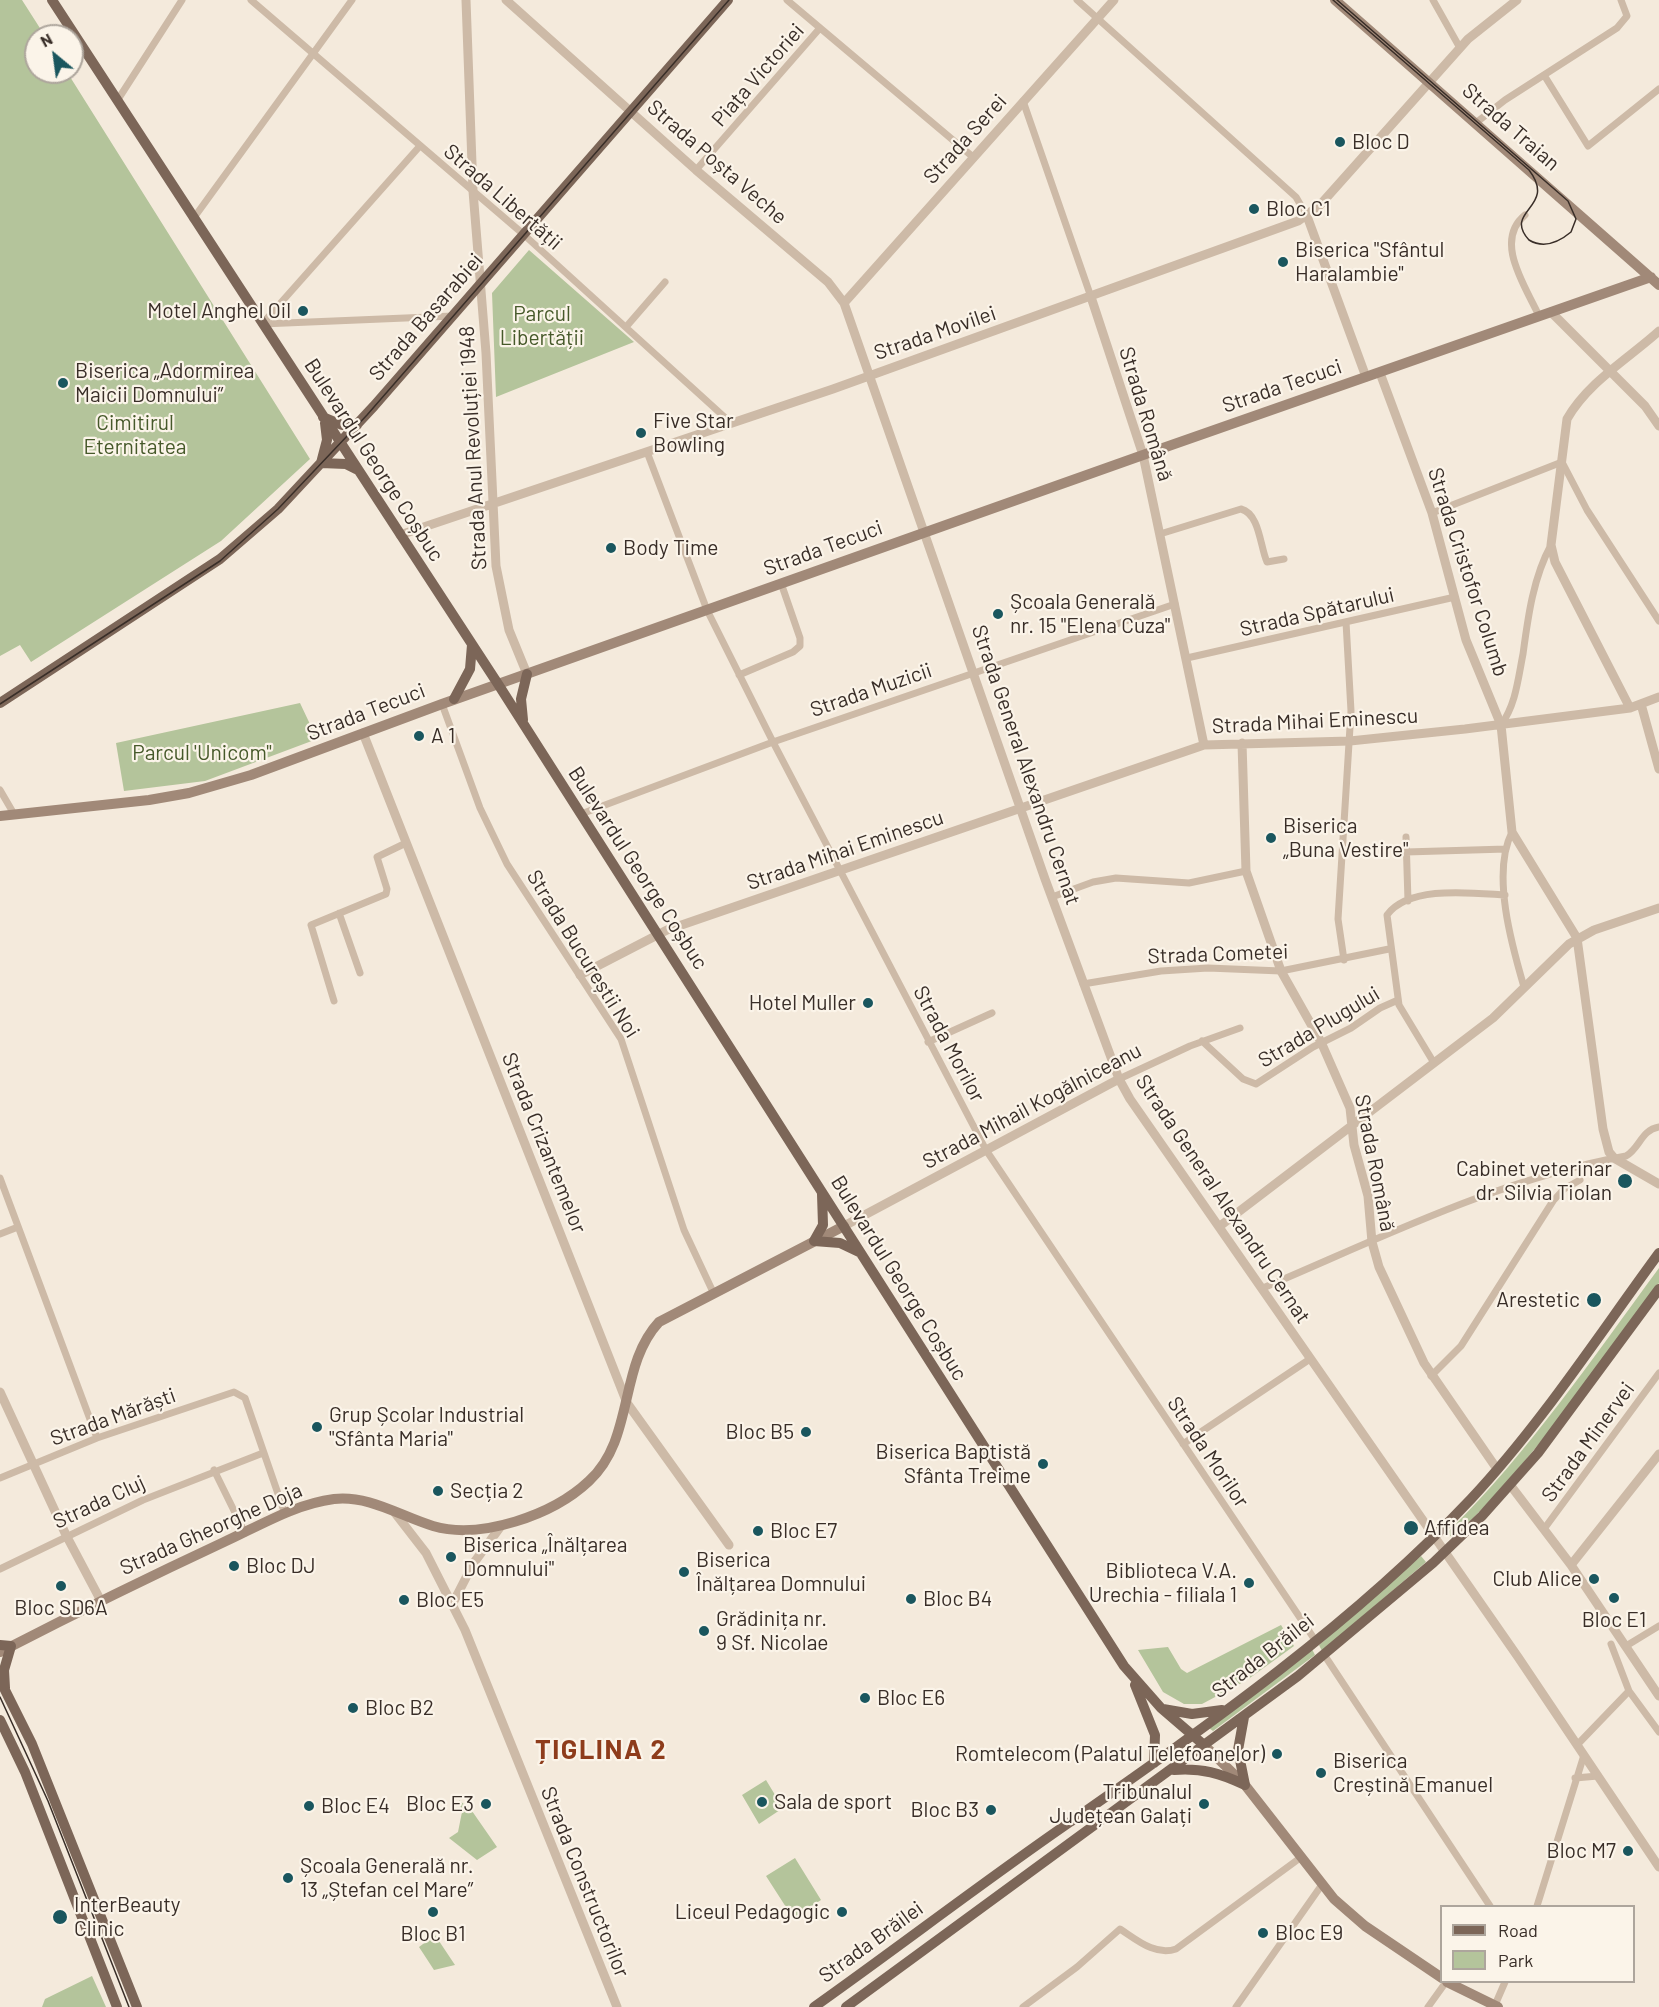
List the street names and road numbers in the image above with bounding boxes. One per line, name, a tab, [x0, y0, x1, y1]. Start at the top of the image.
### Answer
street label: Piața Victoriei	[707, 18, 809, 132]
street label: Strada Traian	[1457, 78, 1565, 176]
street label: Strada Serei	[918, 89, 1012, 189]
street label: Strada Poșta Veche	[642, 95, 792, 229]
street label: Strada Libertății	[438, 139, 568, 255]
street label: Strada Basarabiei	[364, 248, 488, 386]
street label: Strada Movilei	[871, 300, 999, 366]
street label: Strada Anul Revoluției 1948	[454, 325, 492, 571]
street label: Strada Română	[1114, 344, 1178, 484]
street label: Bulevardul George Coșbuc	[299, 354, 449, 566]
street label: Strada Tecuci	[1219, 354, 1345, 418]
street label: Strada Cristofor Columb	[1422, 464, 1514, 680]
street label: Strada Tecuci	[760, 515, 886, 581]
street label: Strada Spătarului	[1237, 582, 1397, 642]
street label: Strada General Alexandru Cernat	[966, 622, 1086, 908]
street label: Strada Muzicii	[807, 657, 935, 723]
street label: Strada Tecuci	[303, 678, 429, 746]
street label: Strada Mihai Eminescu	[1211, 703, 1419, 739]
street label: Bulevardul George Coșbuc	[563, 762, 713, 974]
street label: Strada Mihai Eminescu	[743, 804, 947, 896]
street label: Strada Bucureștii Noi	[521, 865, 645, 1043]
street label: Strada Cometei	[1147, 939, 1289, 969]
street label: Strada Plugului	[1254, 981, 1384, 1073]
street label: Strada Morilor	[908, 982, 990, 1106]
street label: Strada Mihail Kogălniceanu	[918, 1038, 1146, 1174]
street label: Strada Crizantemelor	[496, 1049, 592, 1237]
street label: Strada General Alexandru Cernat	[1130, 1070, 1316, 1328]
street label: Strada Română	[1349, 1092, 1401, 1234]
street label: Bulevardul George Coșbuc	[825, 1171, 973, 1385]
street label: Strada Minervei	[1536, 1377, 1640, 1507]
street label: Strada Mărăști	[47, 1383, 179, 1451]
street label: Strada Morilor	[1162, 1392, 1254, 1512]
street label: Strada Cluj	[49, 1470, 149, 1534]
street label: Strada Gheorghe Doja	[116, 1477, 306, 1581]
street label: Strada Brăilei	[1207, 1608, 1319, 1704]
street label: Strada Constructorilor	[535, 1783, 635, 1981]
street label: Strada Brăilei	[814, 1896, 928, 1988]

